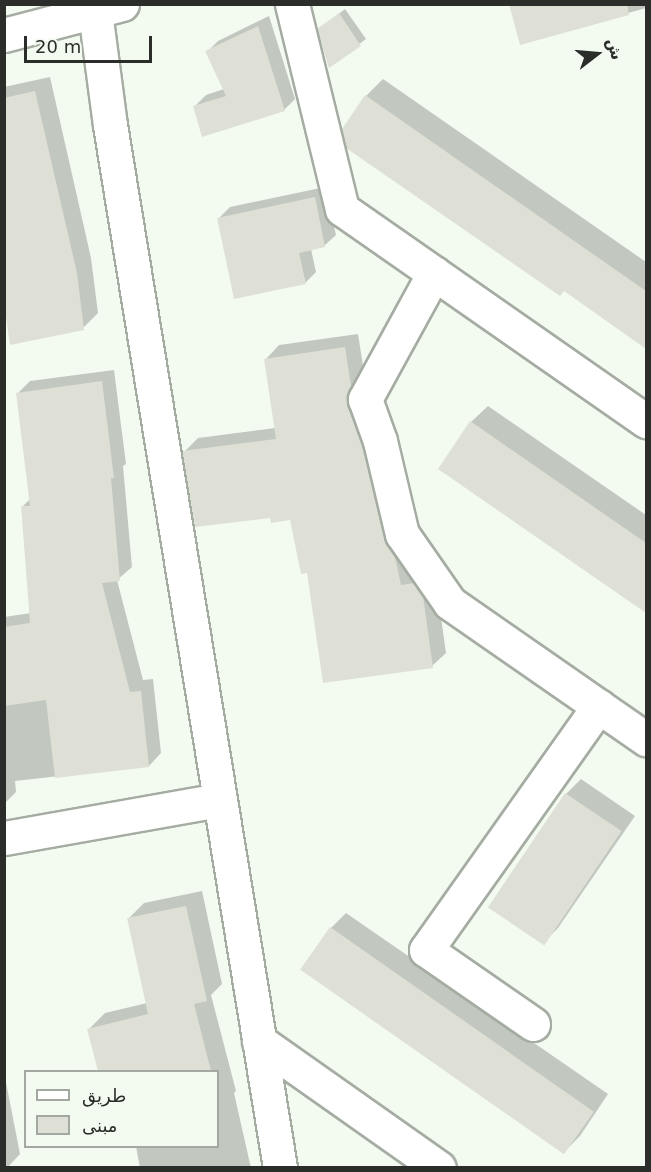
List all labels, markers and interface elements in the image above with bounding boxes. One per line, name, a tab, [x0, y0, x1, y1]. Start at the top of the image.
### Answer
scale bar	[27, 24, 154, 62]
north arrow	[567, 24, 627, 84]
text: 20 m	[35, 36, 81, 57]
text: ش	[603, 36, 627, 62]
legend	[24, 1070, 219, 1148]
text: طريق	[82, 1085, 126, 1106]
text: مبنى	[82, 1115, 118, 1136]

